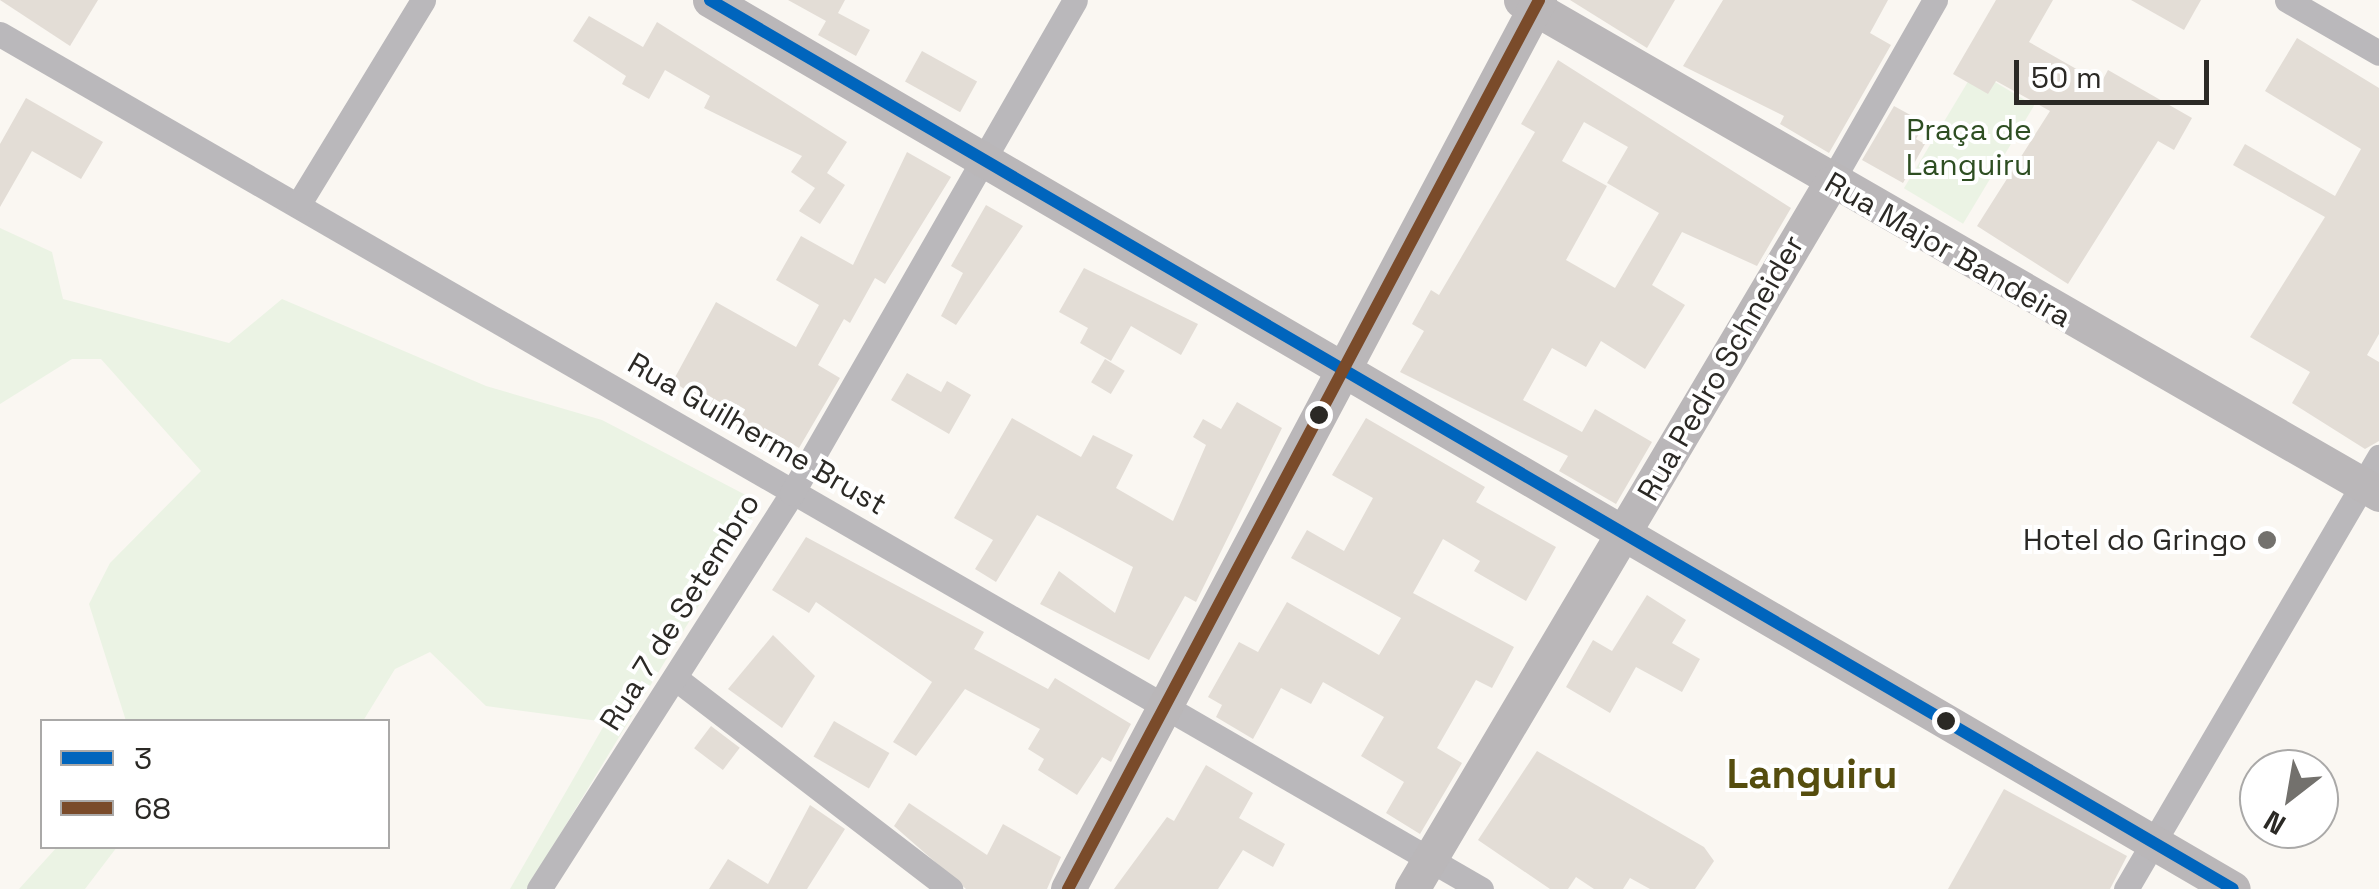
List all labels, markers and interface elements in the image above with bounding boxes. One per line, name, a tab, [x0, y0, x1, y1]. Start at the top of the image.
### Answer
scale bar	[2019, 40, 2214, 102]
text: 50 m	[2031, 58, 2102, 97]
park label: Praça de Languiru	[1906, 112, 2032, 182]
street label: Rua Major Bandeira	[1818, 165, 2078, 335]
street label: Rua Pedro Schneider	[1630, 229, 1812, 507]
street label: Rua Guilherme Brust	[621, 345, 893, 523]
unlabelled marker	[1309, 405, 1329, 425]
street label: Rua 7 de Setembro	[592, 487, 768, 737]
place label: Hotel do Gringo	[2023, 522, 2247, 558]
marker: Hotel do Gringo	[2256, 529, 2278, 551]
unlabelled marker	[1936, 711, 1956, 731]
legend	[40, 719, 390, 849]
text: 3	[134, 739, 152, 778]
north arrow	[2239, 749, 2339, 849]
district label: Languiru	[1727, 751, 1897, 799]
text: 68	[134, 789, 171, 828]
text: N	[2257, 803, 2292, 843]

